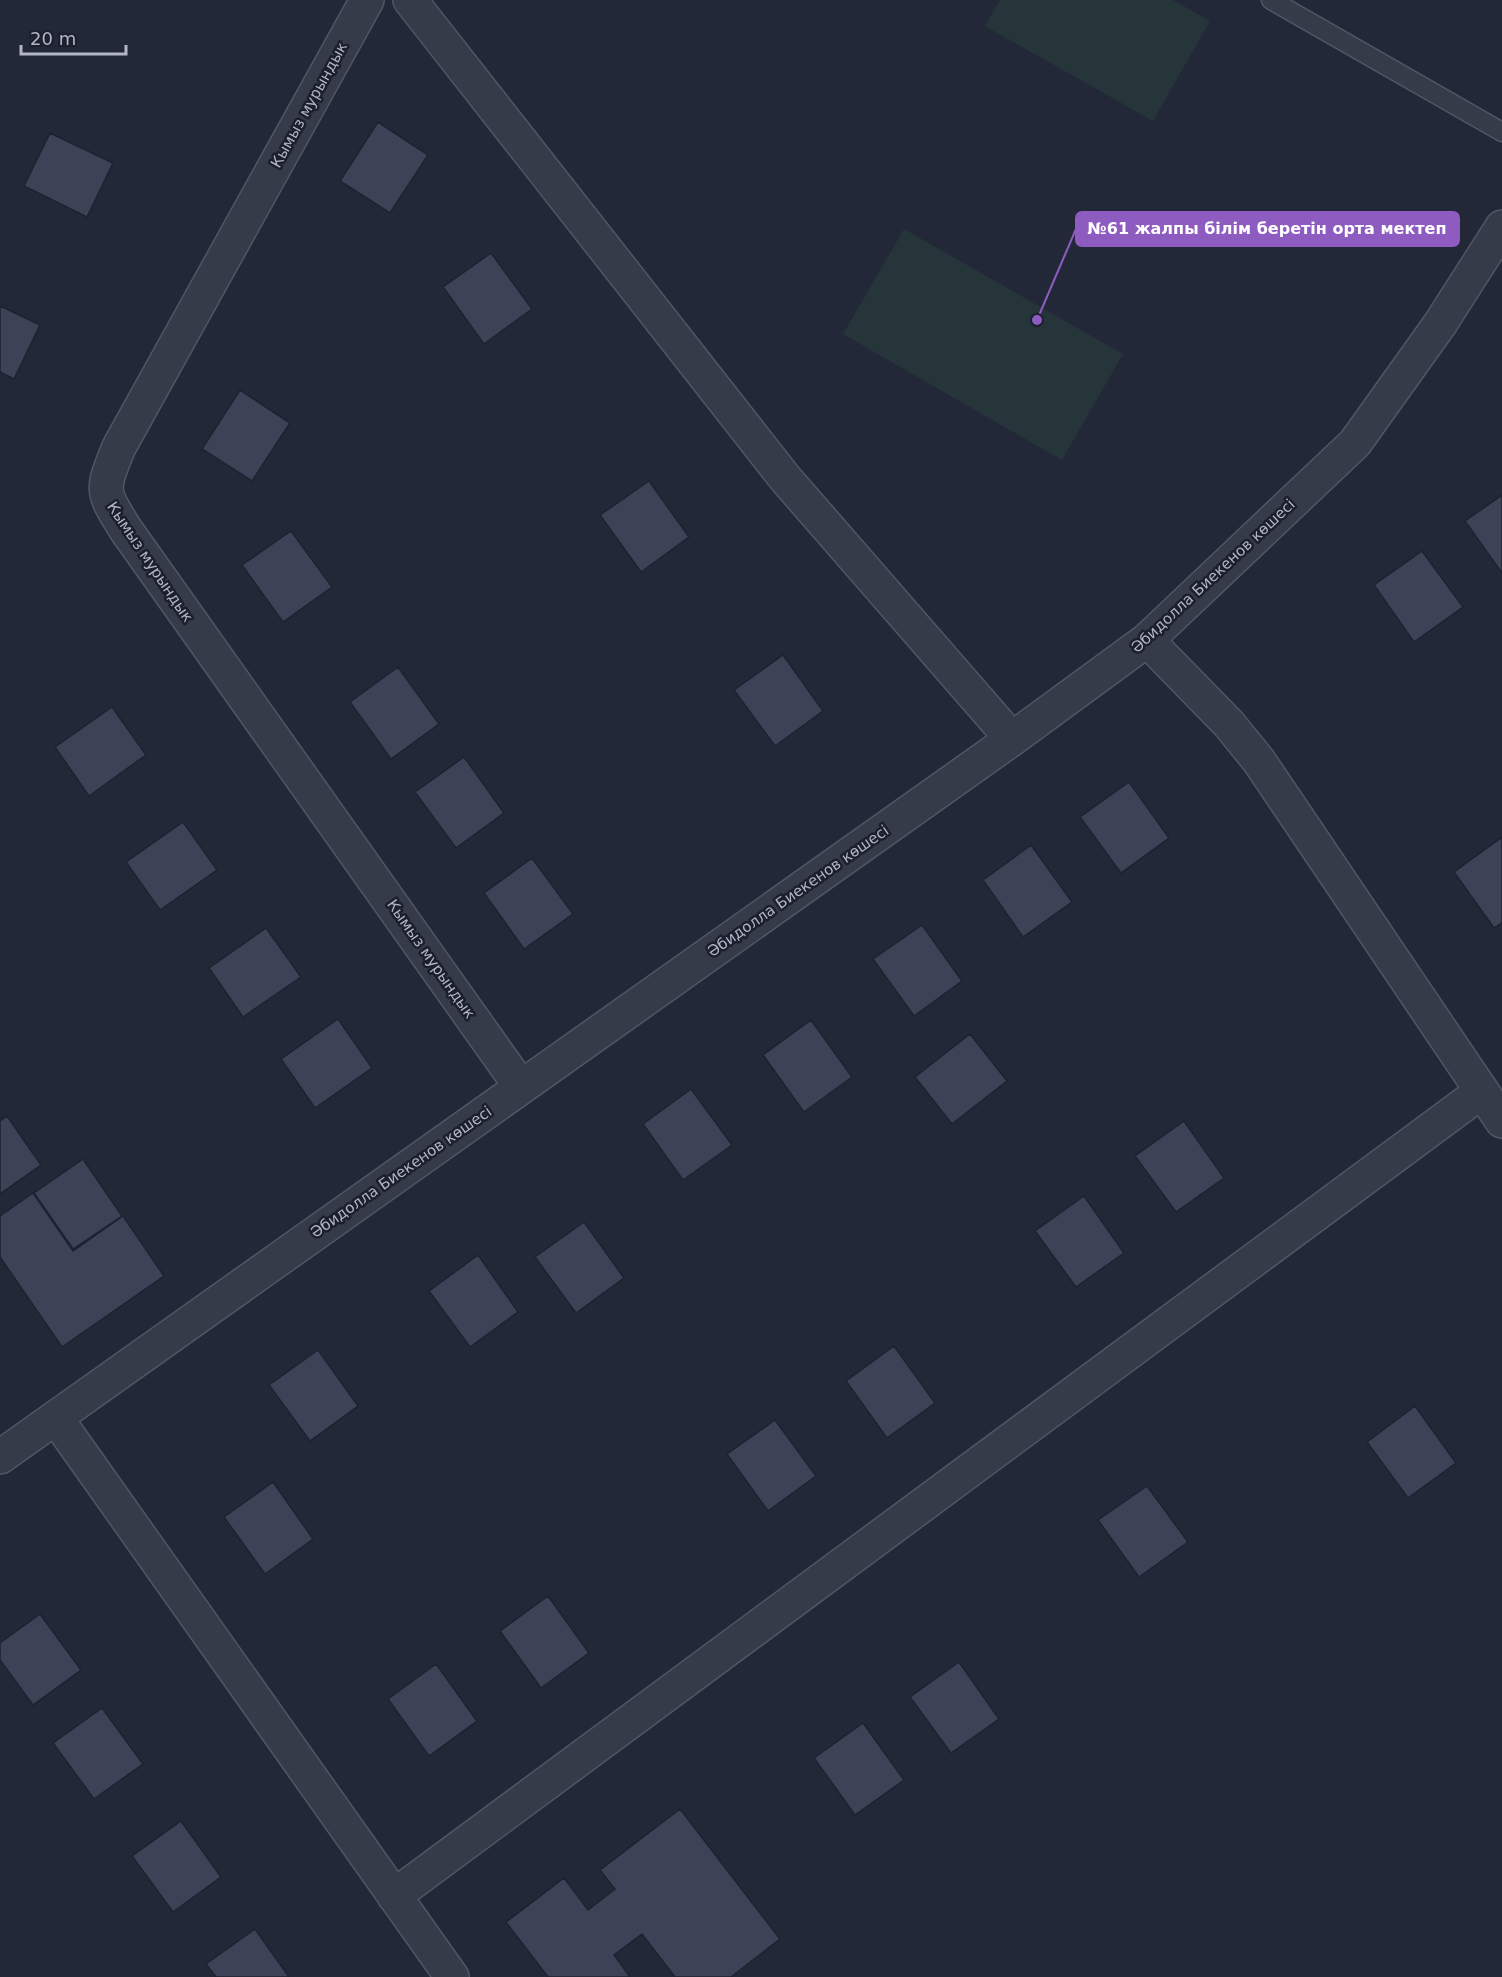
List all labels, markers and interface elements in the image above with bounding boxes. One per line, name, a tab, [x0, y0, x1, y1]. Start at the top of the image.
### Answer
scale bar	[21, 18, 126, 56]
text: 20 m	[30, 28, 76, 49]
street label: Кымыз мурындык	[267, 39, 351, 171]
callout: №61 жалпы білім беретін орта мектеп	[1076, 212, 1459, 246]
text: №61 жалпы білім беретін орта мектеп	[1088, 219, 1446, 238]
street label: Әбидолла Биекенов көшесі	[1127, 495, 1299, 657]
street label: Кымыз мурындык	[103, 499, 197, 625]
street label: Әбидолла Биекенов көшесі	[704, 821, 892, 961]
street label: Кымыз мурындык	[383, 896, 479, 1022]
street label: Әбидолла Биекенов көшесі	[307, 1102, 495, 1242]

